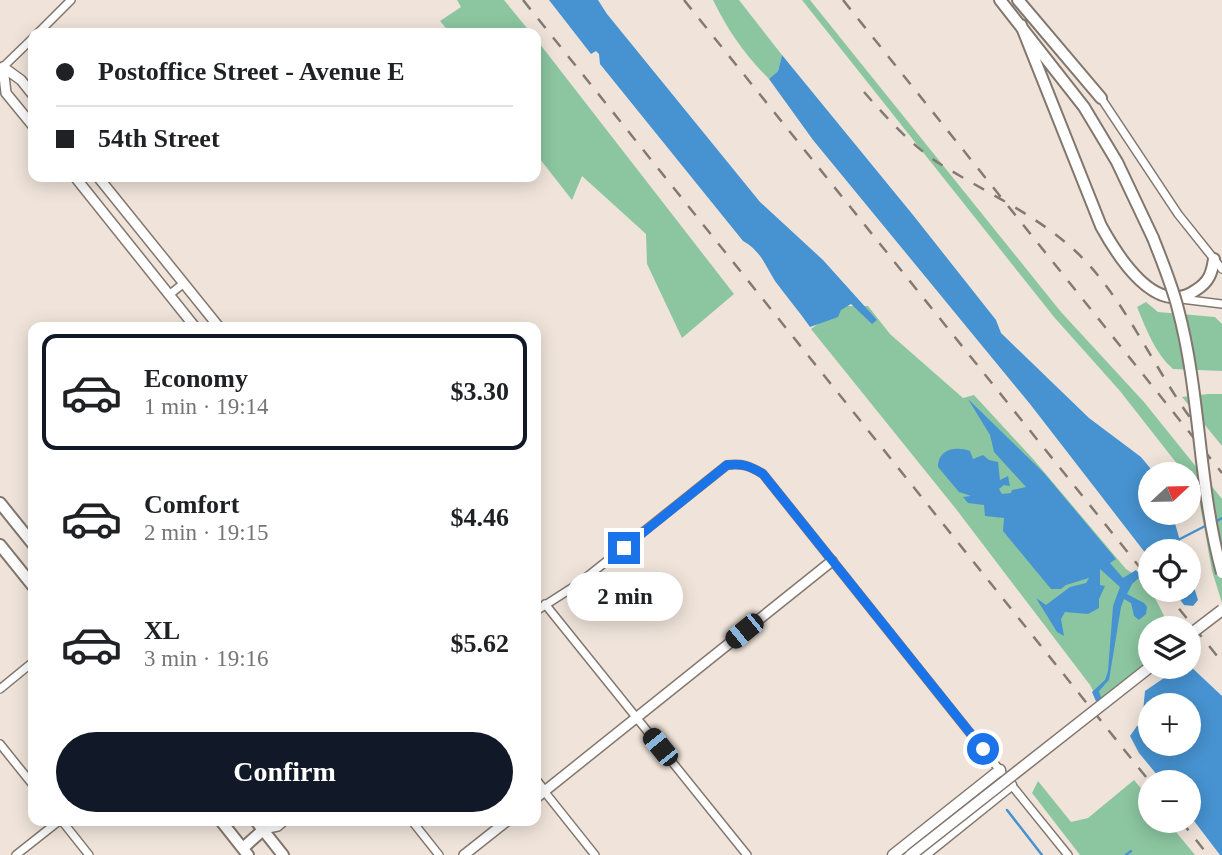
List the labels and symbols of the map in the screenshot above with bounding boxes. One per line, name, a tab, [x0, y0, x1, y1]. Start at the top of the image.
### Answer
north arrow	[1138, 462, 1200, 525]
route end	[608, 532, 640, 564]
callout: 2 min	[566, 572, 682, 622]
car	[722, 610, 767, 652]
car	[639, 724, 682, 770]
route start	[967, 733, 999, 765]

